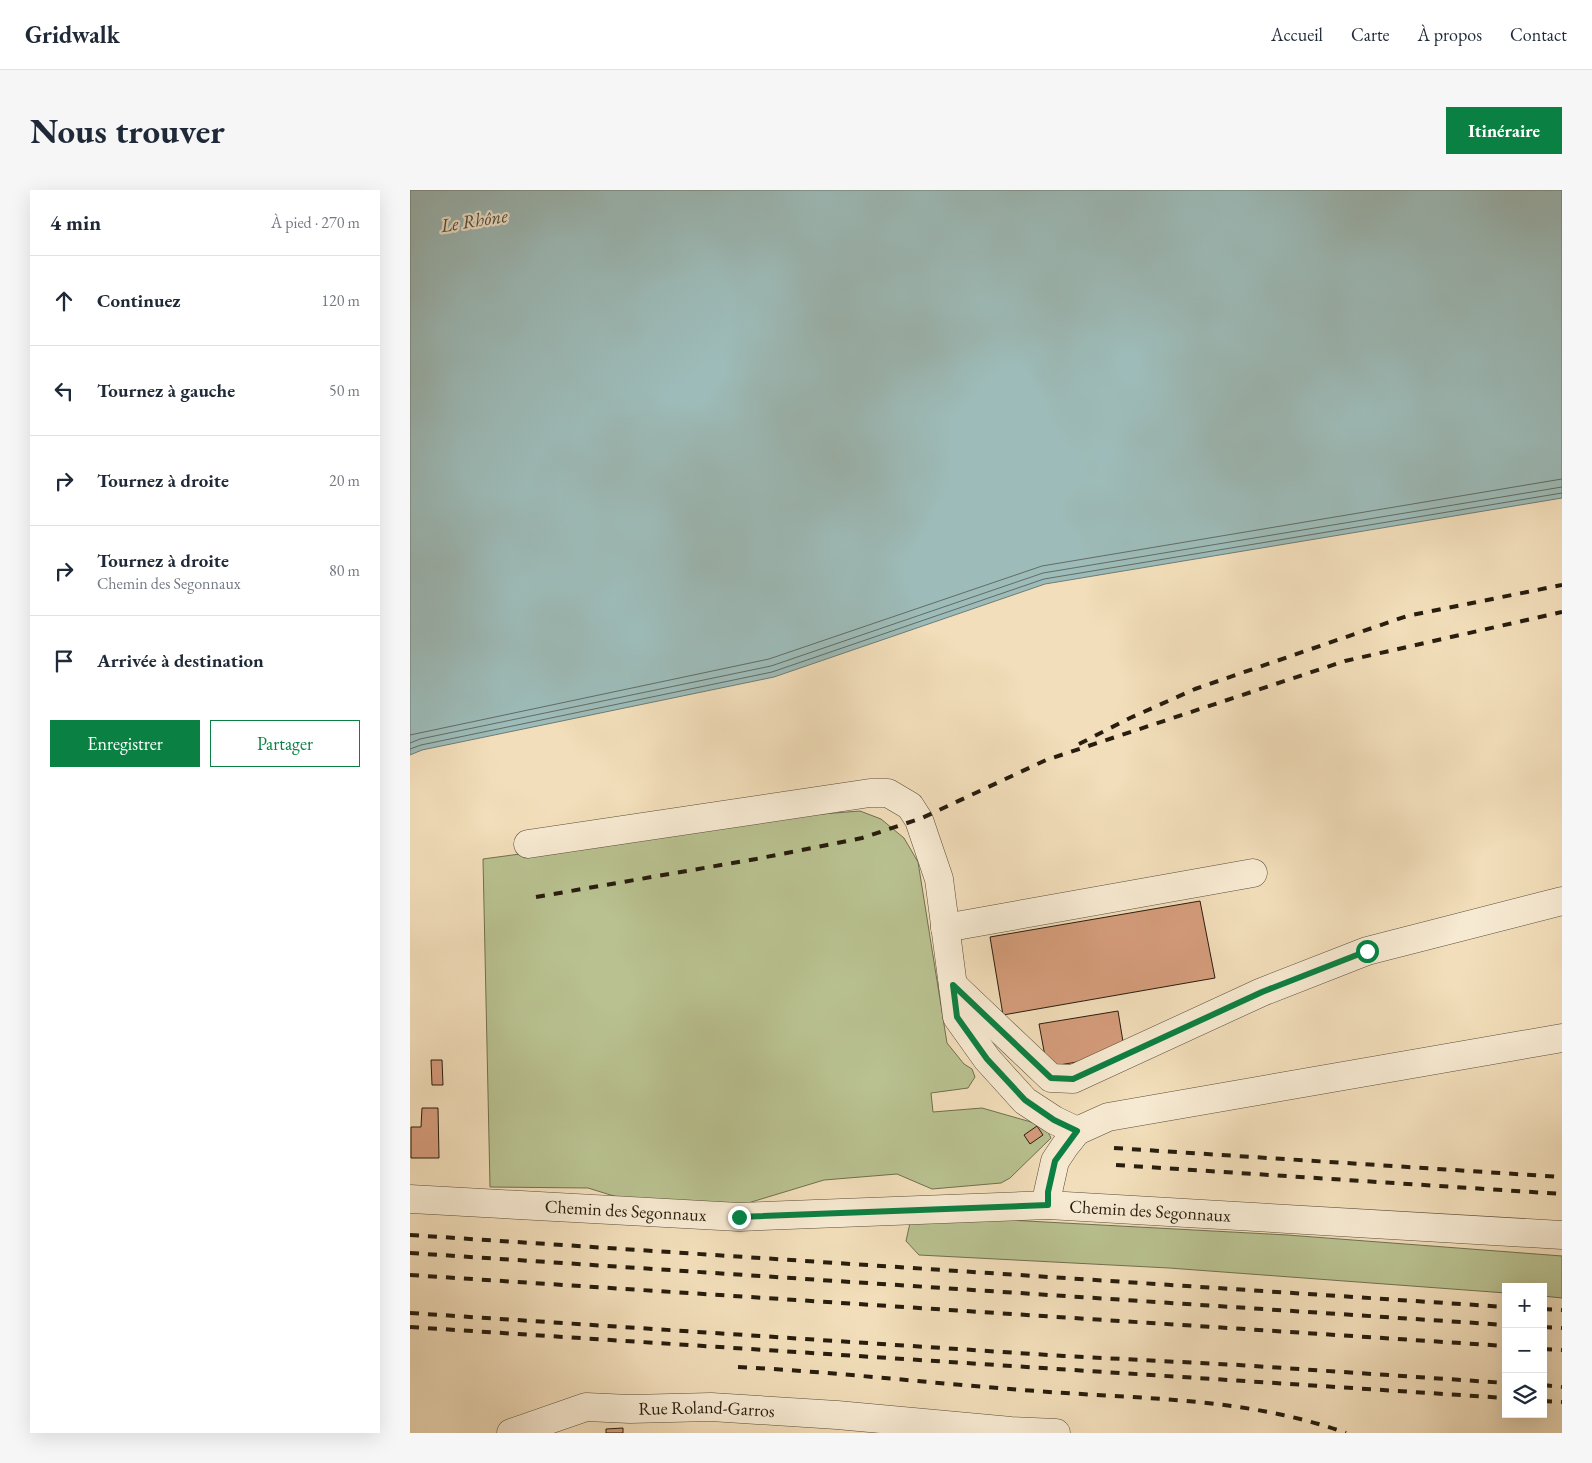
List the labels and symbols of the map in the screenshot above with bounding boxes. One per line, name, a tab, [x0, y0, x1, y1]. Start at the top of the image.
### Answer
water label: Le Rhône	[438, 203, 510, 238]
route start	[1356, 940, 1379, 963]
street label: Chemin des Segonnaux	[544, 1194, 707, 1226]
street label: Chemin des Segonnaux	[1069, 1194, 1232, 1227]
route end	[728, 1206, 751, 1229]
street label: Rue Roland-Garros	[638, 1395, 776, 1422]

